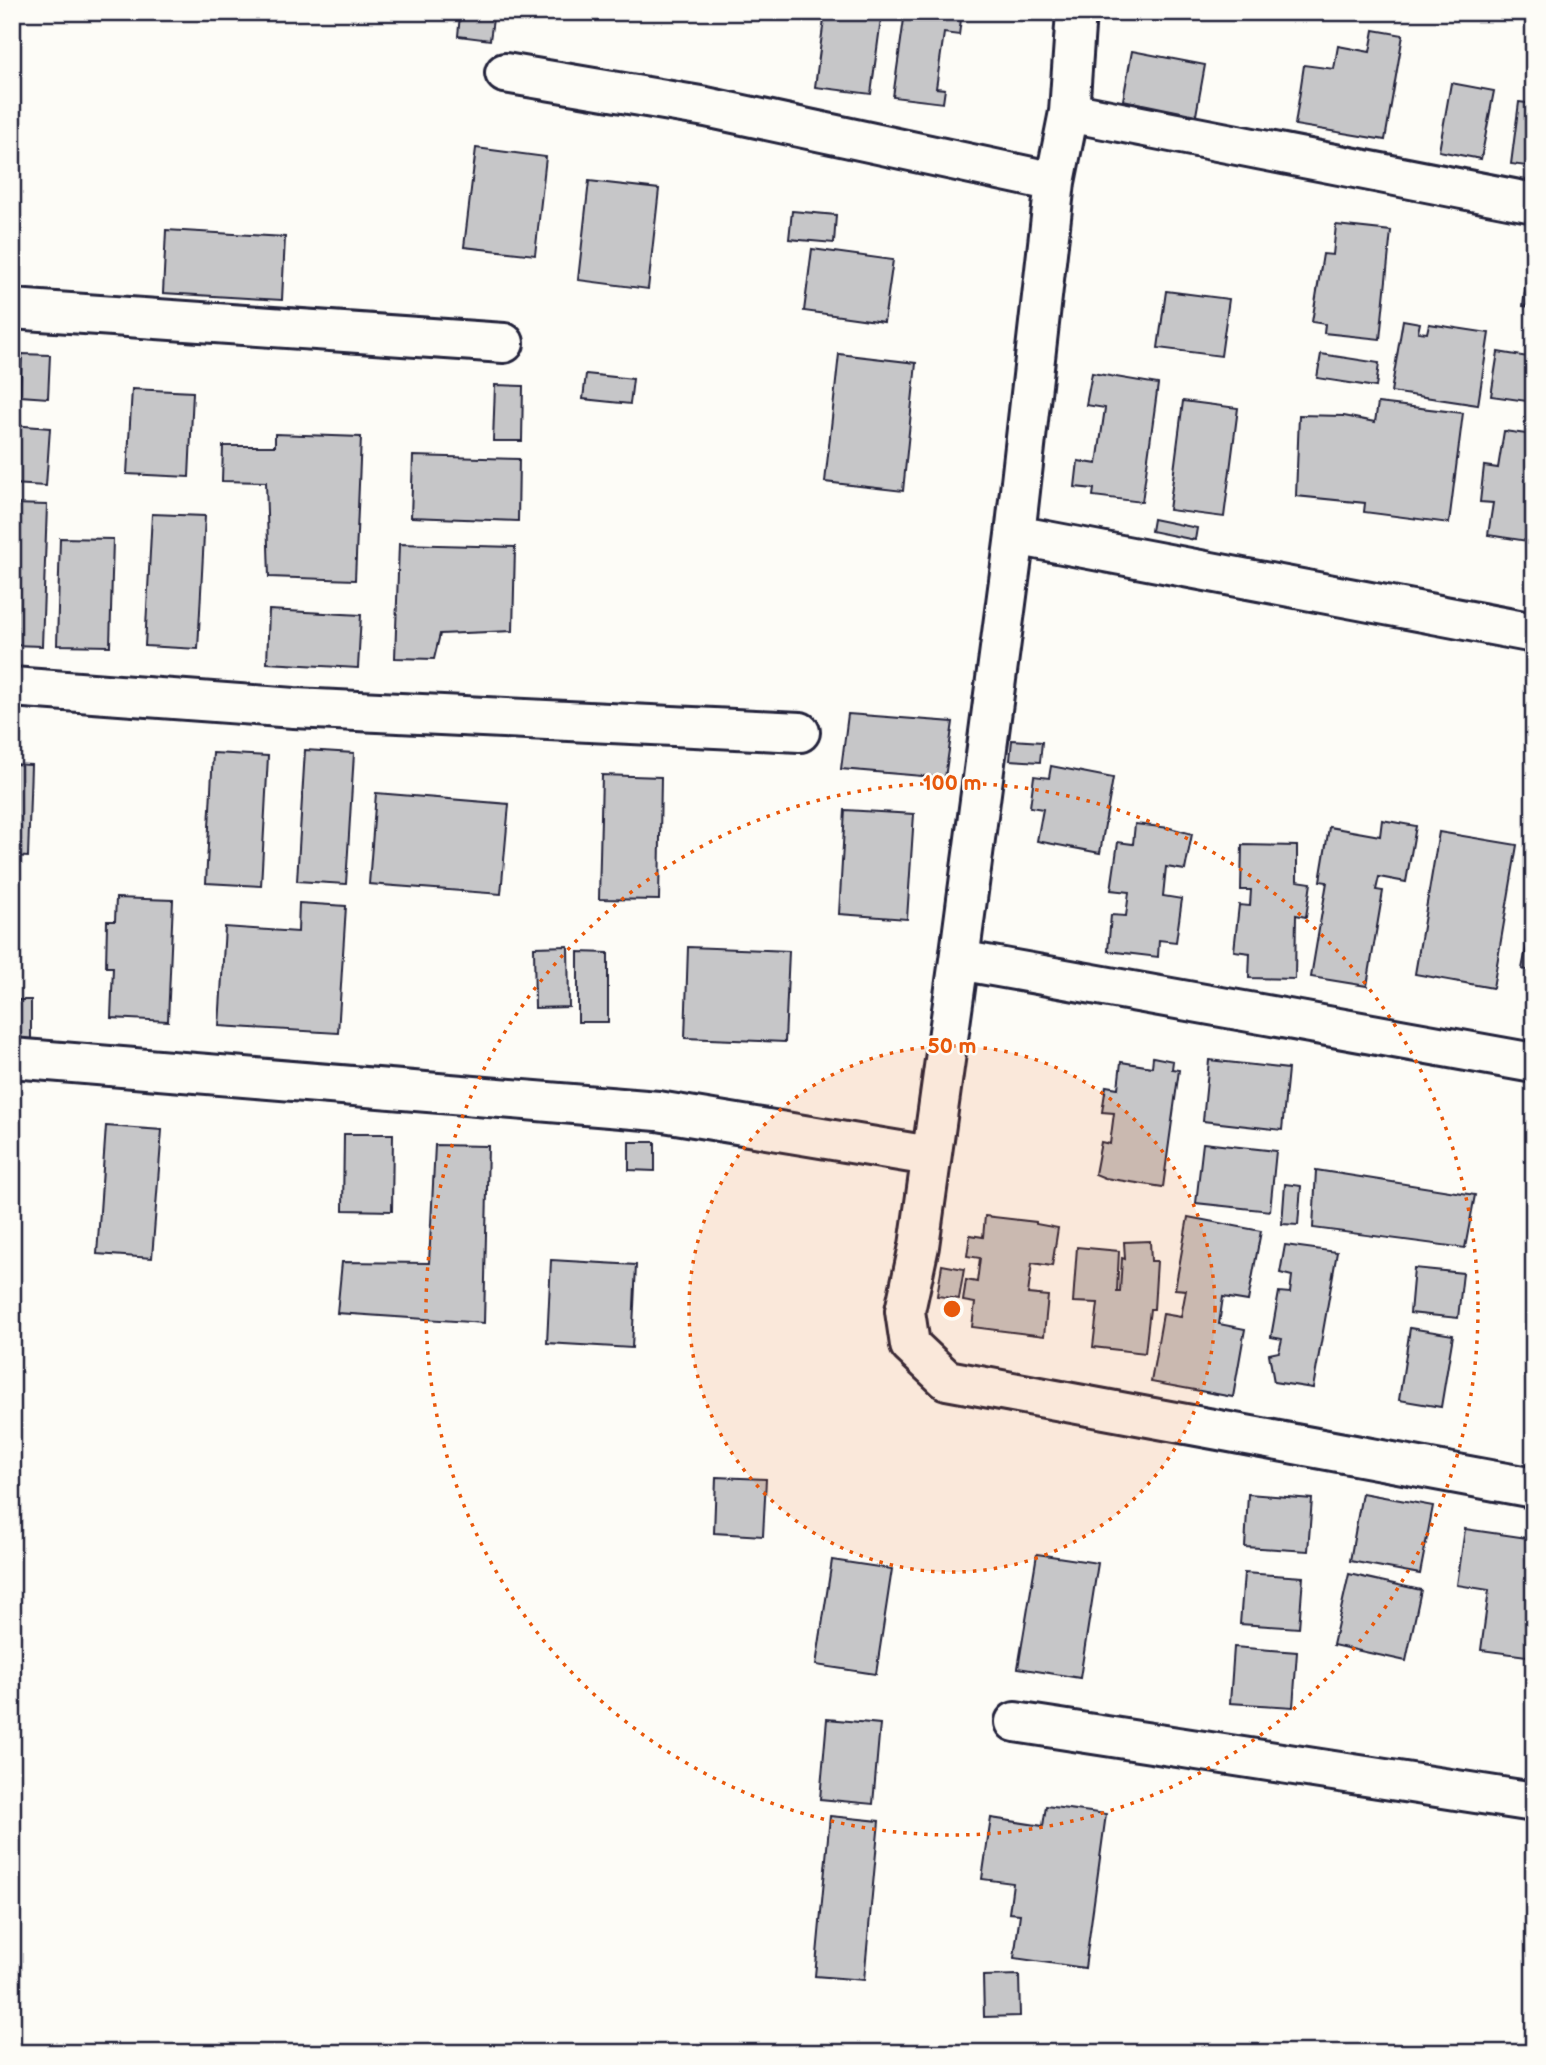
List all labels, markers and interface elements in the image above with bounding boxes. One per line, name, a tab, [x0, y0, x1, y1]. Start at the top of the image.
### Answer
text: 100 m	[923, 771, 981, 796]
text: 50 m	[928, 1034, 976, 1059]
centre of rings	[940, 1297, 964, 1321]

